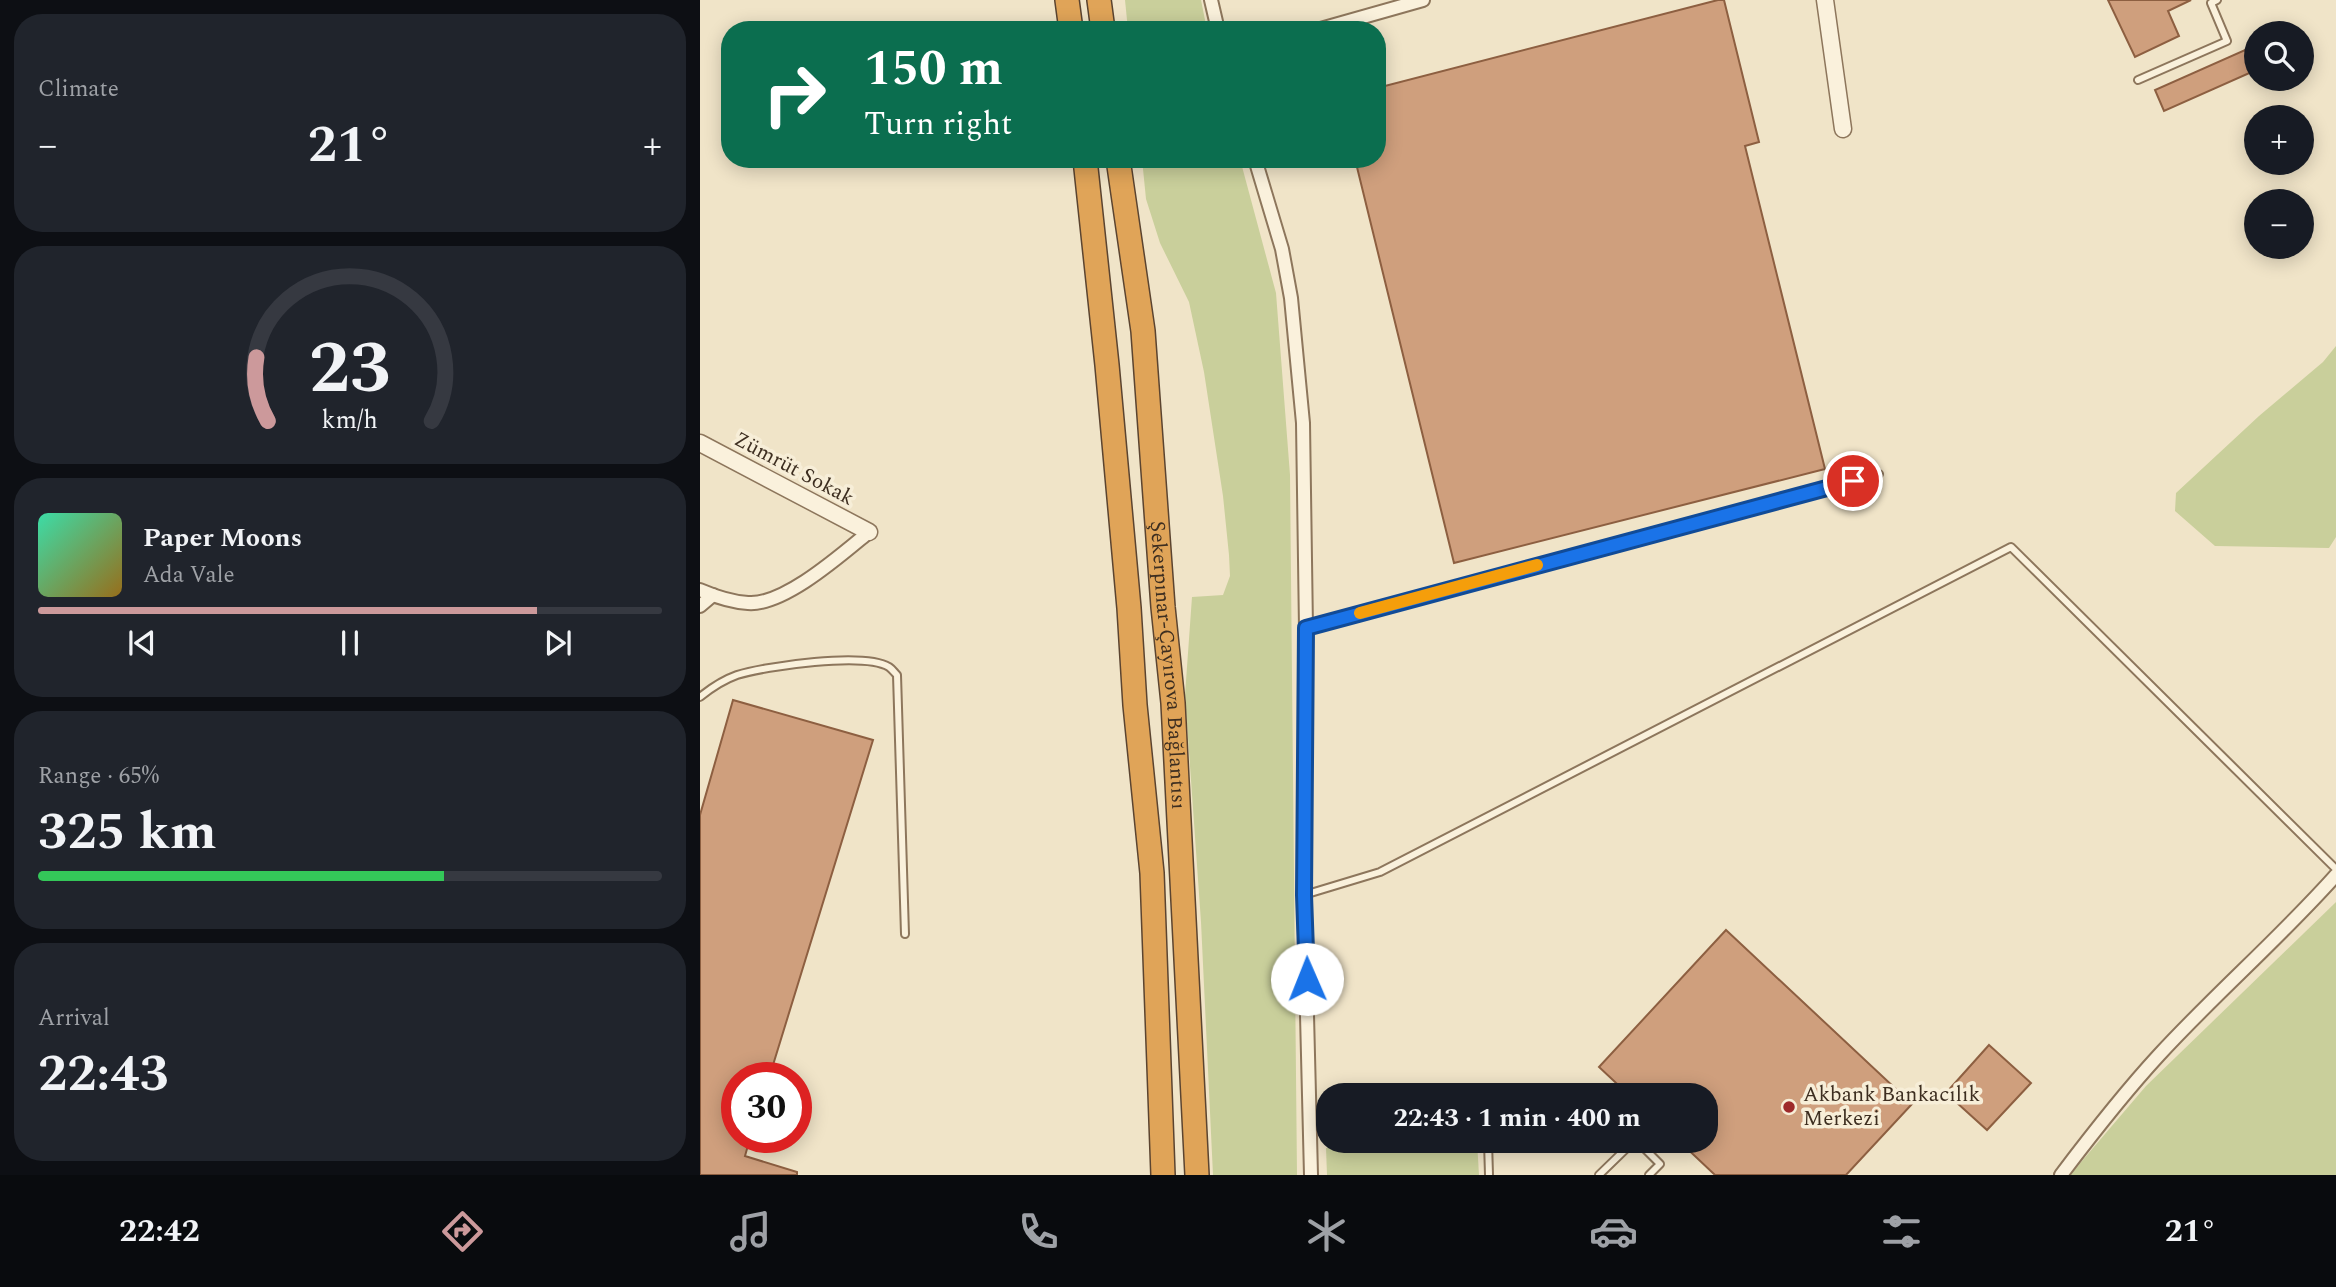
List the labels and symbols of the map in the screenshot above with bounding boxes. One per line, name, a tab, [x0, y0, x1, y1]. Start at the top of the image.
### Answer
street label: Zümrüt Sokak	[728, 424, 860, 514]
pin	[1823, 451, 1883, 511]
street label: Şekerpınar-Çayırova Bağlantısı	[1141, 520, 1194, 810]
position arrow	[1270, 942, 1344, 1016]
speed limit sign: 30	[721, 1062, 812, 1153]
place label: Akbank Bankacılık Merkezi	[1803, 1079, 1981, 1135]
marker: Akbank Bankacılık Merkezi	[1781, 1099, 1797, 1115]

